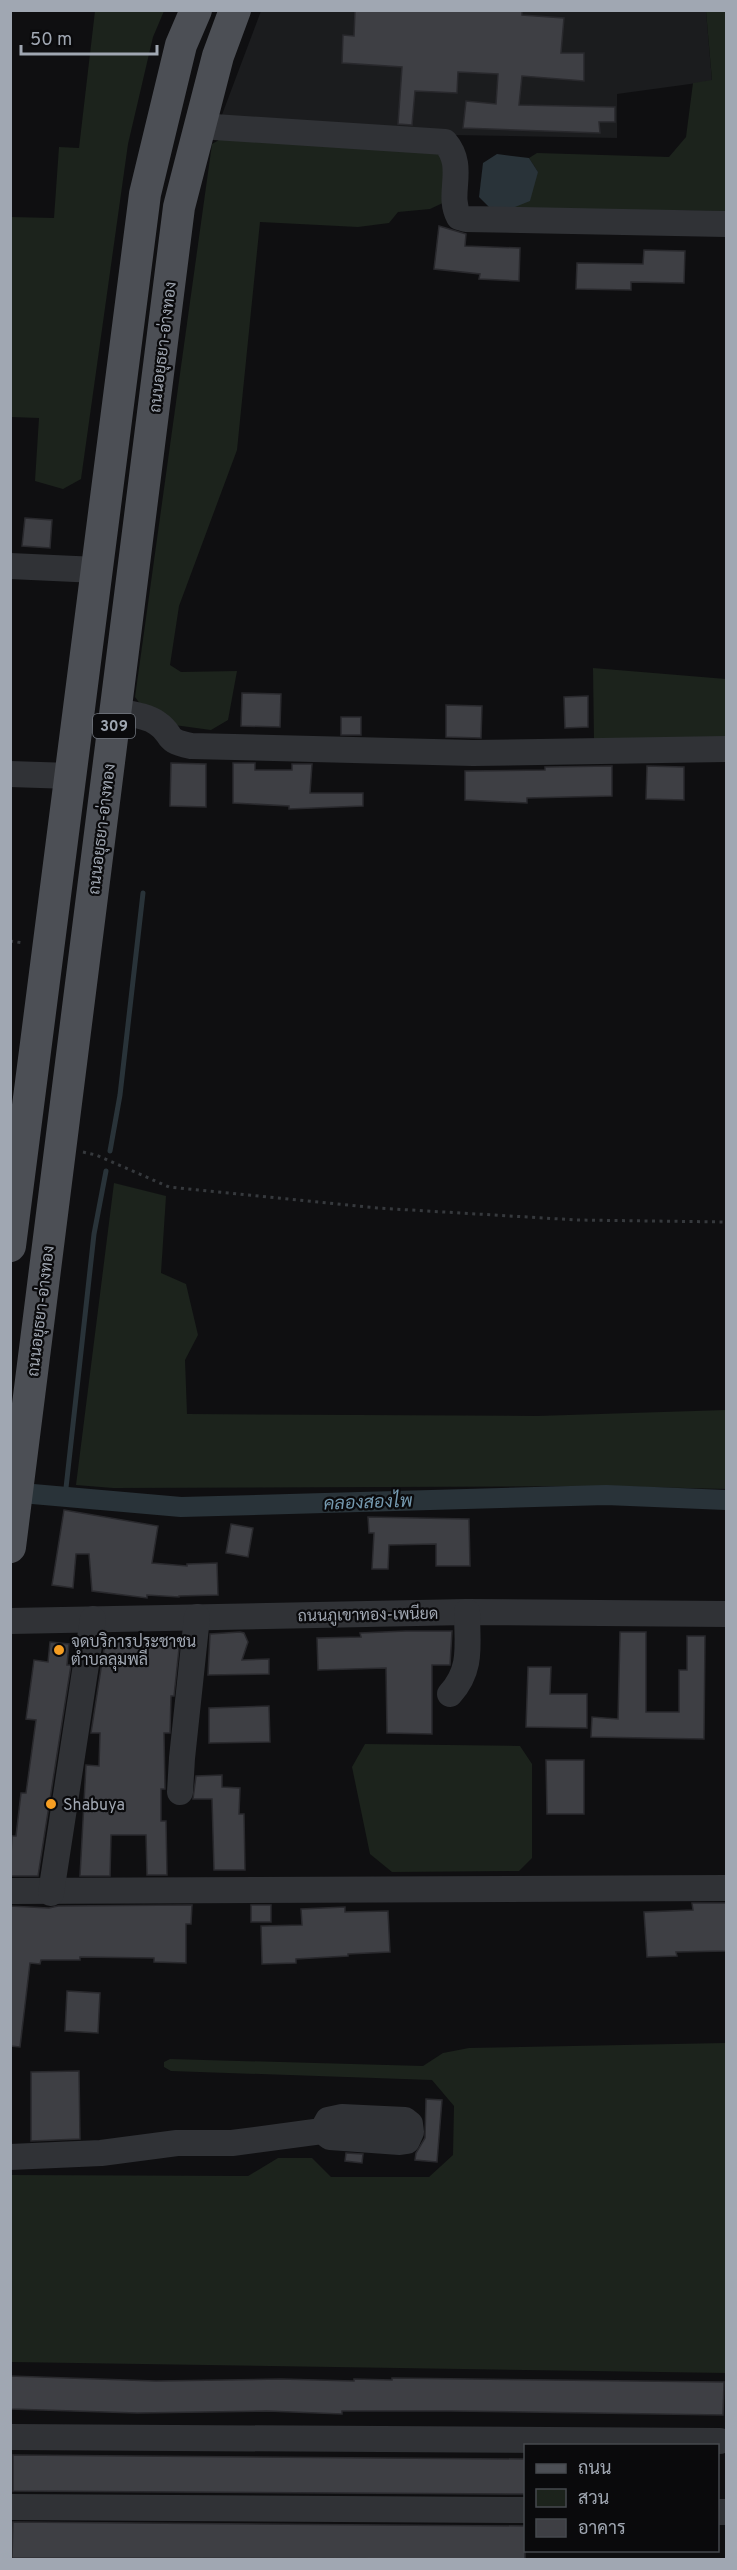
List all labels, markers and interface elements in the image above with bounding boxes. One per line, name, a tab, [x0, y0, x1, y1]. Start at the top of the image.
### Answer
scale bar	[21, 18, 158, 56]
text: 50 m	[30, 29, 72, 52]
street label: ถนนอยุธยา-อ่างทอง	[144, 280, 182, 414]
road number: 309	[93, 714, 135, 738]
street label: ถนนอยุธยา-อ่างทอง	[83, 762, 121, 896]
street label: ถนนอยุธยา-อ่างทอง	[22, 1244, 60, 1378]
water label: คลองสองไพ	[323, 1487, 413, 1517]
street label: ถนนภูเขาทอง-เพนียด	[298, 1602, 439, 1627]
place label: จุดบริการประชาชน ตำบลลุมพลี	[71, 1632, 196, 1671]
marker: จุดบริการประชาชน ตำบลลุมพลี	[52, 1643, 66, 1657]
place label: Shabuya	[63, 1796, 125, 1816]
marker: Shabuya	[44, 1797, 58, 1811]
legend	[524, 2444, 719, 2552]
text: ถนน	[578, 2458, 611, 2481]
text: สวน	[578, 2488, 609, 2511]
text: อาคาร	[578, 2518, 626, 2541]

